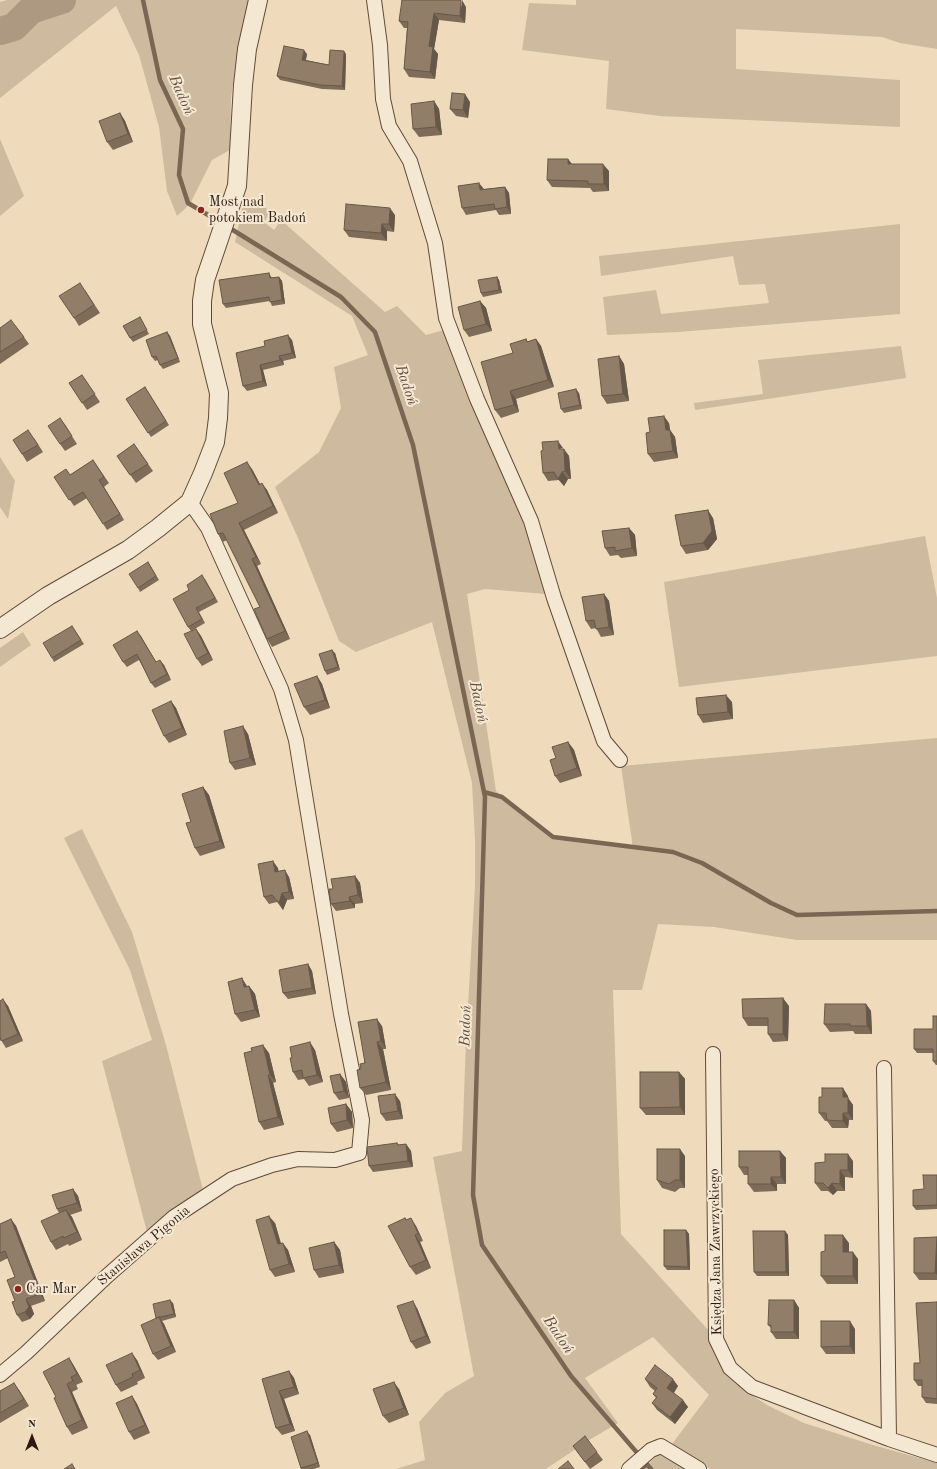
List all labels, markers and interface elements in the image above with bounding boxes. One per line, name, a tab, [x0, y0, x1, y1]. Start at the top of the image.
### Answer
water label: Badoń	[164, 72, 198, 118]
place label: Most nad potokiem Badoń	[209, 194, 306, 226]
marker: Most nad potokiem Badoń	[196, 205, 206, 215]
water label: Badoń	[391, 362, 421, 408]
water label: Badoń	[465, 680, 491, 724]
water label: Badoń	[456, 1005, 476, 1047]
street label: Księdza Jana Zawrzyckiego	[706, 1168, 726, 1336]
street label: Stanisława Pigonia	[94, 1202, 194, 1290]
place label: Car Mar	[26, 1281, 76, 1297]
marker: Car Mar	[13, 1284, 23, 1294]
water label: Badoń	[539, 1313, 577, 1357]
north arrow	[12, 1417, 52, 1457]
text: N	[28, 1419, 36, 1430]

